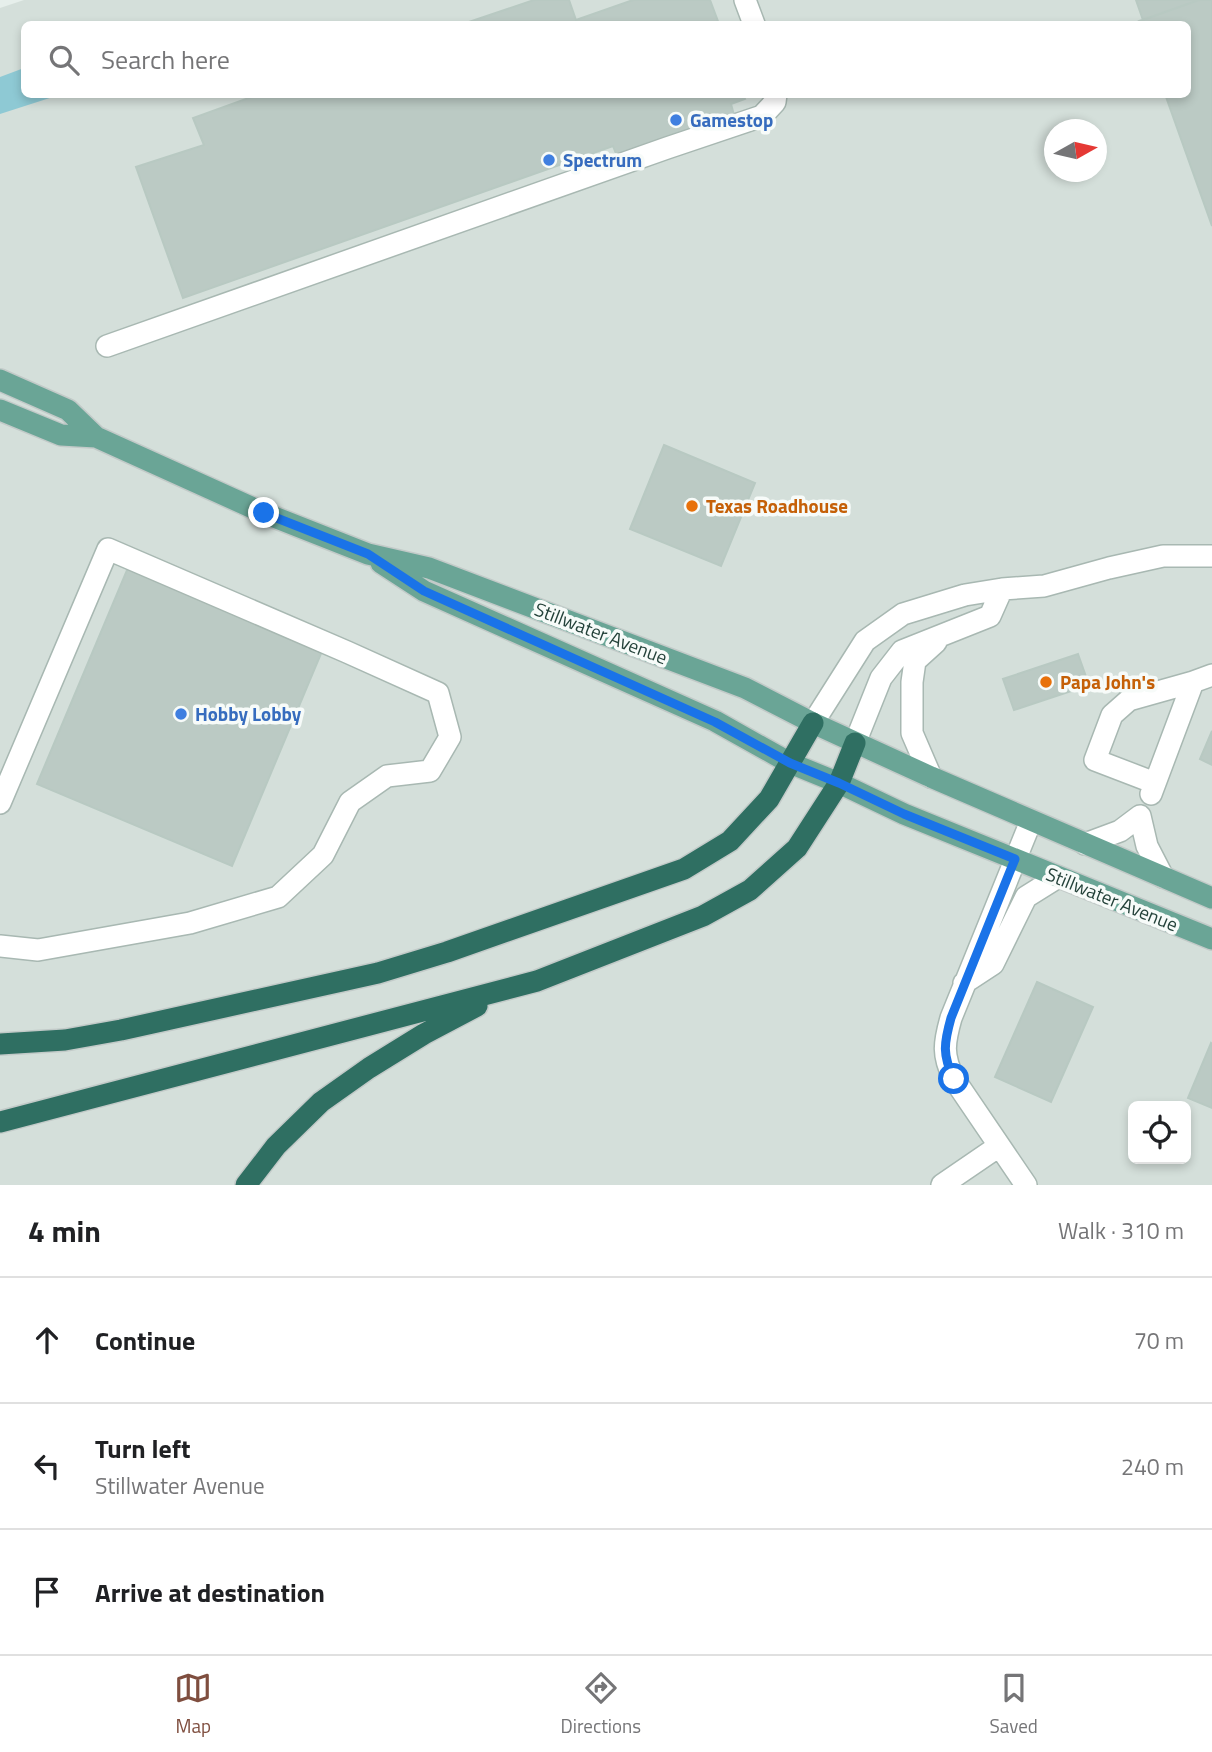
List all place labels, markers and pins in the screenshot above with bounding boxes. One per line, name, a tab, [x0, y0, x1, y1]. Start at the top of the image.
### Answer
place label: Gamestop	[690, 105, 773, 134]
marker: Gamestop	[668, 112, 684, 128]
place label: Spectrum	[563, 145, 642, 174]
marker: Spectrum	[541, 152, 557, 168]
place label: Texas Roadhouse	[706, 491, 848, 520]
marker: Texas Roadhouse	[684, 498, 700, 514]
place label: Papa John's	[1060, 667, 1155, 696]
marker: Papa John's	[1038, 674, 1054, 690]
place label: Hobby Lobby	[195, 699, 302, 728]
marker: Hobby Lobby	[173, 706, 189, 722]

